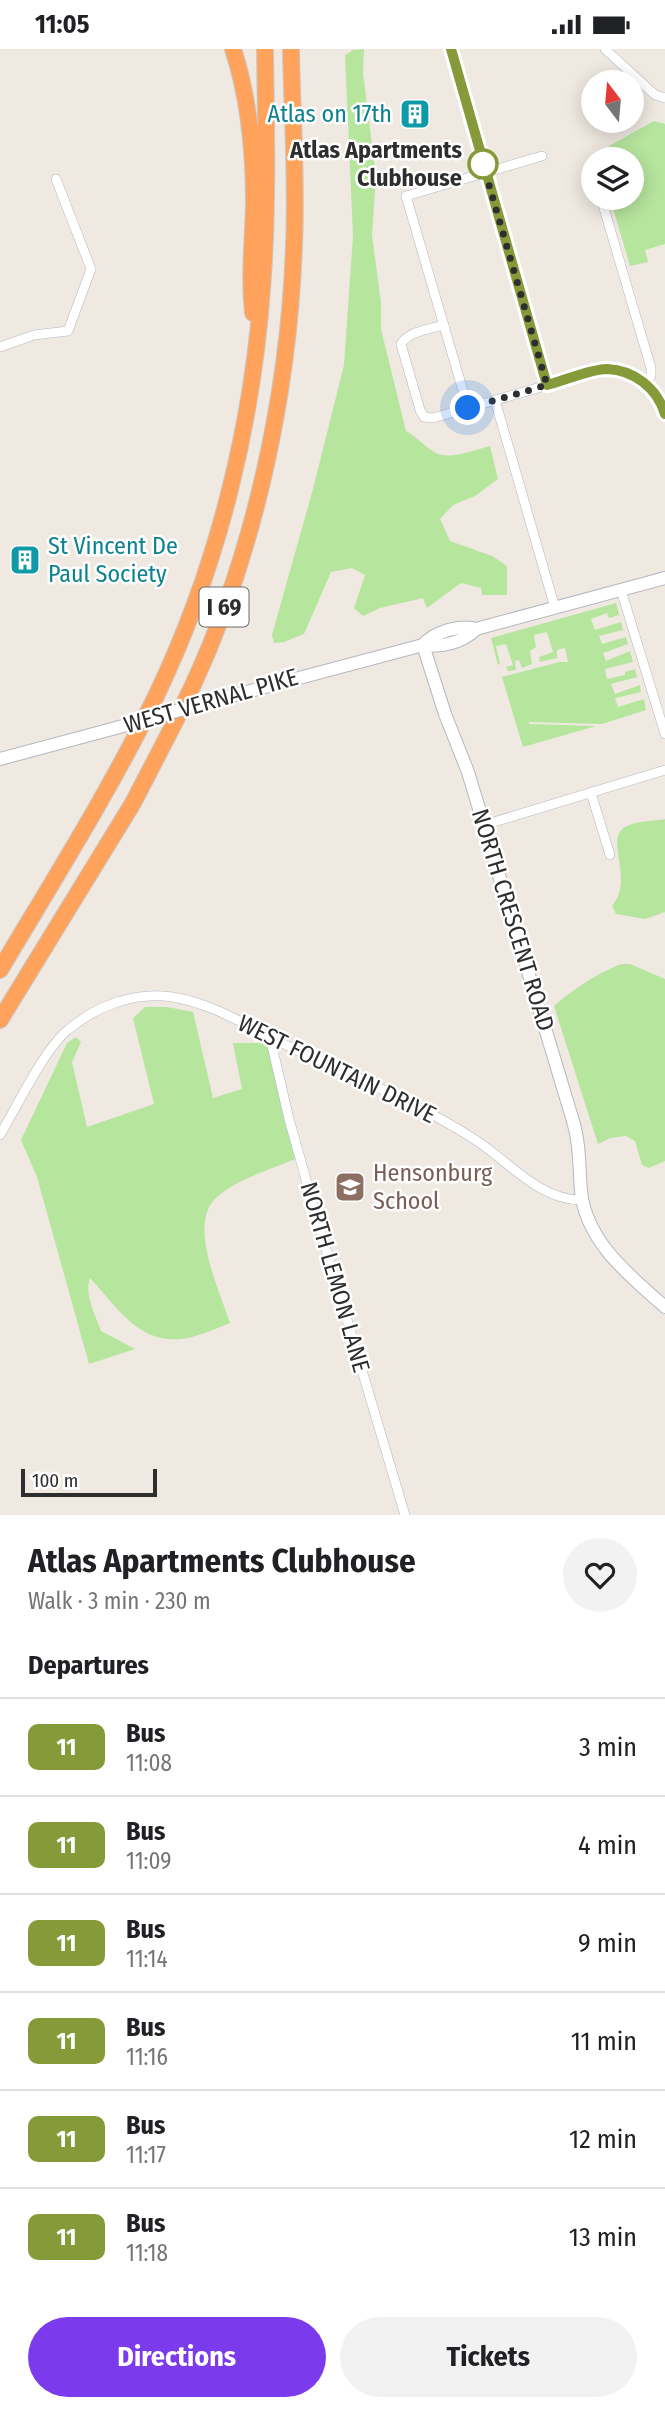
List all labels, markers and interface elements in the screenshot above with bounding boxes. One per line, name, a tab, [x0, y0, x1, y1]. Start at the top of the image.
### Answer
text: 11:05	[35, 9, 89, 40]
north arrow	[581, 70, 644, 133]
map controls	[581, 70, 644, 210]
building icon: Atlas on 17th	[398, 97, 432, 131]
place label: Atlas on 17th	[268, 100, 392, 128]
place label: Atlas Apartments Clubhouse	[289, 136, 462, 192]
button: layers	[581, 147, 644, 210]
marker: Atlas Apartments Clubhouse	[468, 149, 498, 179]
your location	[450, 390, 485, 425]
place label: St Vincent De Paul Society	[48, 532, 178, 588]
building icon: St Vincent De Paul Society	[8, 543, 42, 577]
road number: I 69	[200, 587, 248, 627]
street label: WEST VERNAL PIKE	[121, 663, 301, 739]
street label: NORTH CRESCENT ROAD	[466, 806, 560, 1034]
street label: WEST FOUNTAIN DRIVE	[233, 1009, 441, 1129]
place label: Hensonburg School	[373, 1159, 493, 1215]
school or university icon: Hensonburg School	[333, 1170, 367, 1204]
street label: NORTH LEMON LANE	[294, 1179, 376, 1375]
scale bar	[21, 1466, 158, 1498]
text: 100 m	[32, 1469, 78, 1492]
button: heart	[563, 1538, 637, 1612]
text: Atlas Apartments Clubhouse	[28, 1541, 416, 1581]
text: Walk · 3 min · 230 m	[28, 1587, 211, 1615]
text: Departures	[28, 1650, 149, 1681]
text: Bus	[126, 1718, 165, 1749]
text: 3 min	[579, 1732, 637, 1763]
text: 11	[57, 1733, 76, 1761]
text: 11:08	[126, 1749, 172, 1777]
text: Bus	[126, 1816, 165, 1847]
text: 4 min	[578, 1830, 637, 1861]
text: 11	[57, 1831, 76, 1859]
text: 11:09	[126, 1847, 171, 1875]
text: Bus	[126, 1914, 165, 1945]
text: 9 min	[578, 1928, 637, 1959]
text: 11	[57, 1929, 76, 1957]
text: 11:14	[126, 1945, 168, 1973]
text: Bus	[126, 2012, 165, 2043]
text: 11 min	[571, 2026, 637, 2057]
text: 11	[57, 2027, 76, 2055]
text: 11:16	[126, 2043, 168, 2071]
text: Bus	[126, 2110, 165, 2141]
text: 12 min	[569, 2124, 637, 2155]
text: 11	[57, 2125, 76, 2153]
text: 11:17	[126, 2141, 166, 2169]
text: Bus	[126, 2208, 165, 2239]
text: 13 min	[569, 2222, 637, 2253]
text: 11	[57, 2223, 76, 2251]
text: 11:18	[126, 2239, 168, 2267]
button: Directions	[28, 2317, 326, 2397]
button: Tickets	[340, 2317, 637, 2397]

